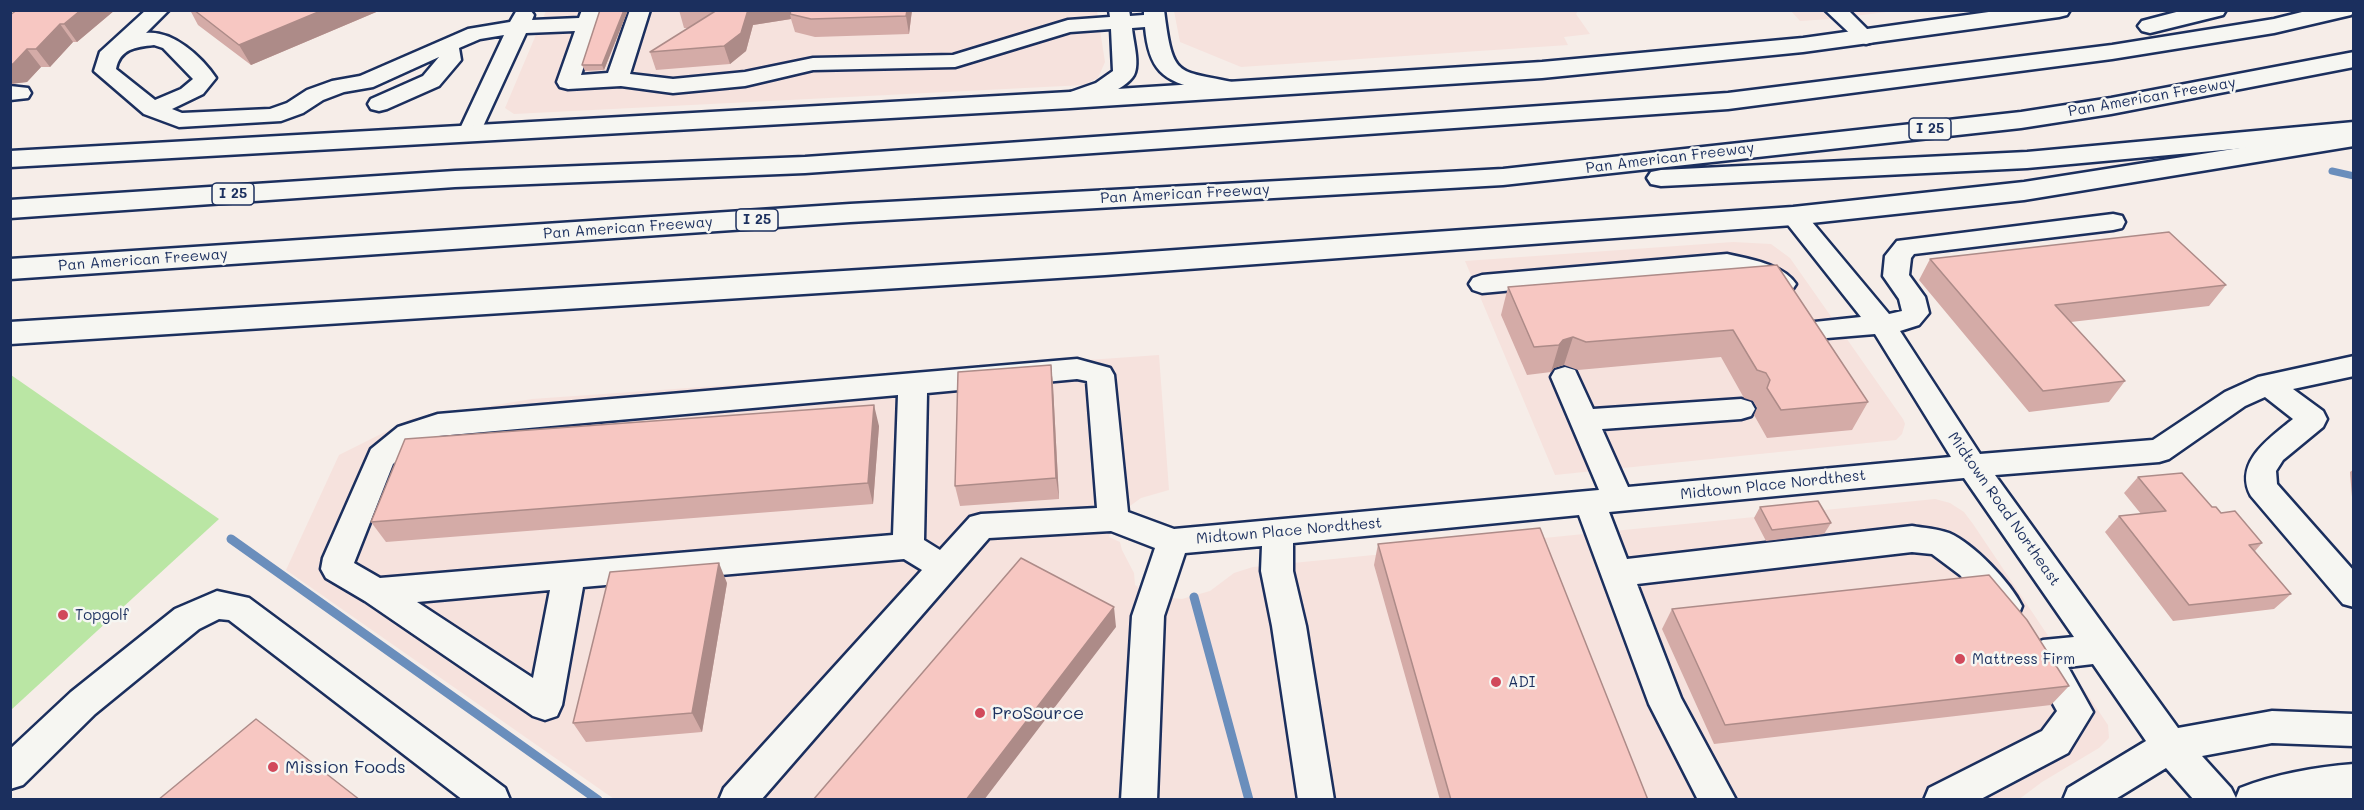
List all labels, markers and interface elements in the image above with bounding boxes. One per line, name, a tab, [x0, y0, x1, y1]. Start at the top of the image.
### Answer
street label: Pan American Freeway	[2067, 73, 2237, 121]
road number: I 25	[1909, 118, 1951, 140]
street label: Pan American Freeway	[1585, 139, 1755, 177]
street label: Pan American Freeway	[1100, 181, 1270, 207]
road number: I 25	[212, 183, 254, 205]
road number: I 25	[736, 209, 778, 231]
street label: Pan American Freeway	[543, 213, 713, 243]
street label: Pan American Freeway	[58, 245, 228, 275]
street label: Midtown Road Northeast	[1944, 429, 2064, 589]
street label: Midtown Place Nordthest	[1679, 466, 1867, 504]
street label: Midtown Place Nordthest	[1195, 514, 1383, 548]
place label: Topgolf	[75, 606, 129, 624]
marker: Topgolf	[56, 608, 70, 622]
place label: Mattress Firm	[1972, 650, 2075, 668]
marker: Mattress Firm	[1953, 652, 1967, 666]
place label: ADI	[1508, 673, 1535, 691]
marker: ADI	[1489, 675, 1503, 689]
place label: ProSource	[992, 702, 1084, 724]
marker: ProSource	[973, 706, 987, 720]
place label: Mission Foods	[285, 756, 406, 778]
marker: Mission Foods	[266, 760, 280, 774]

